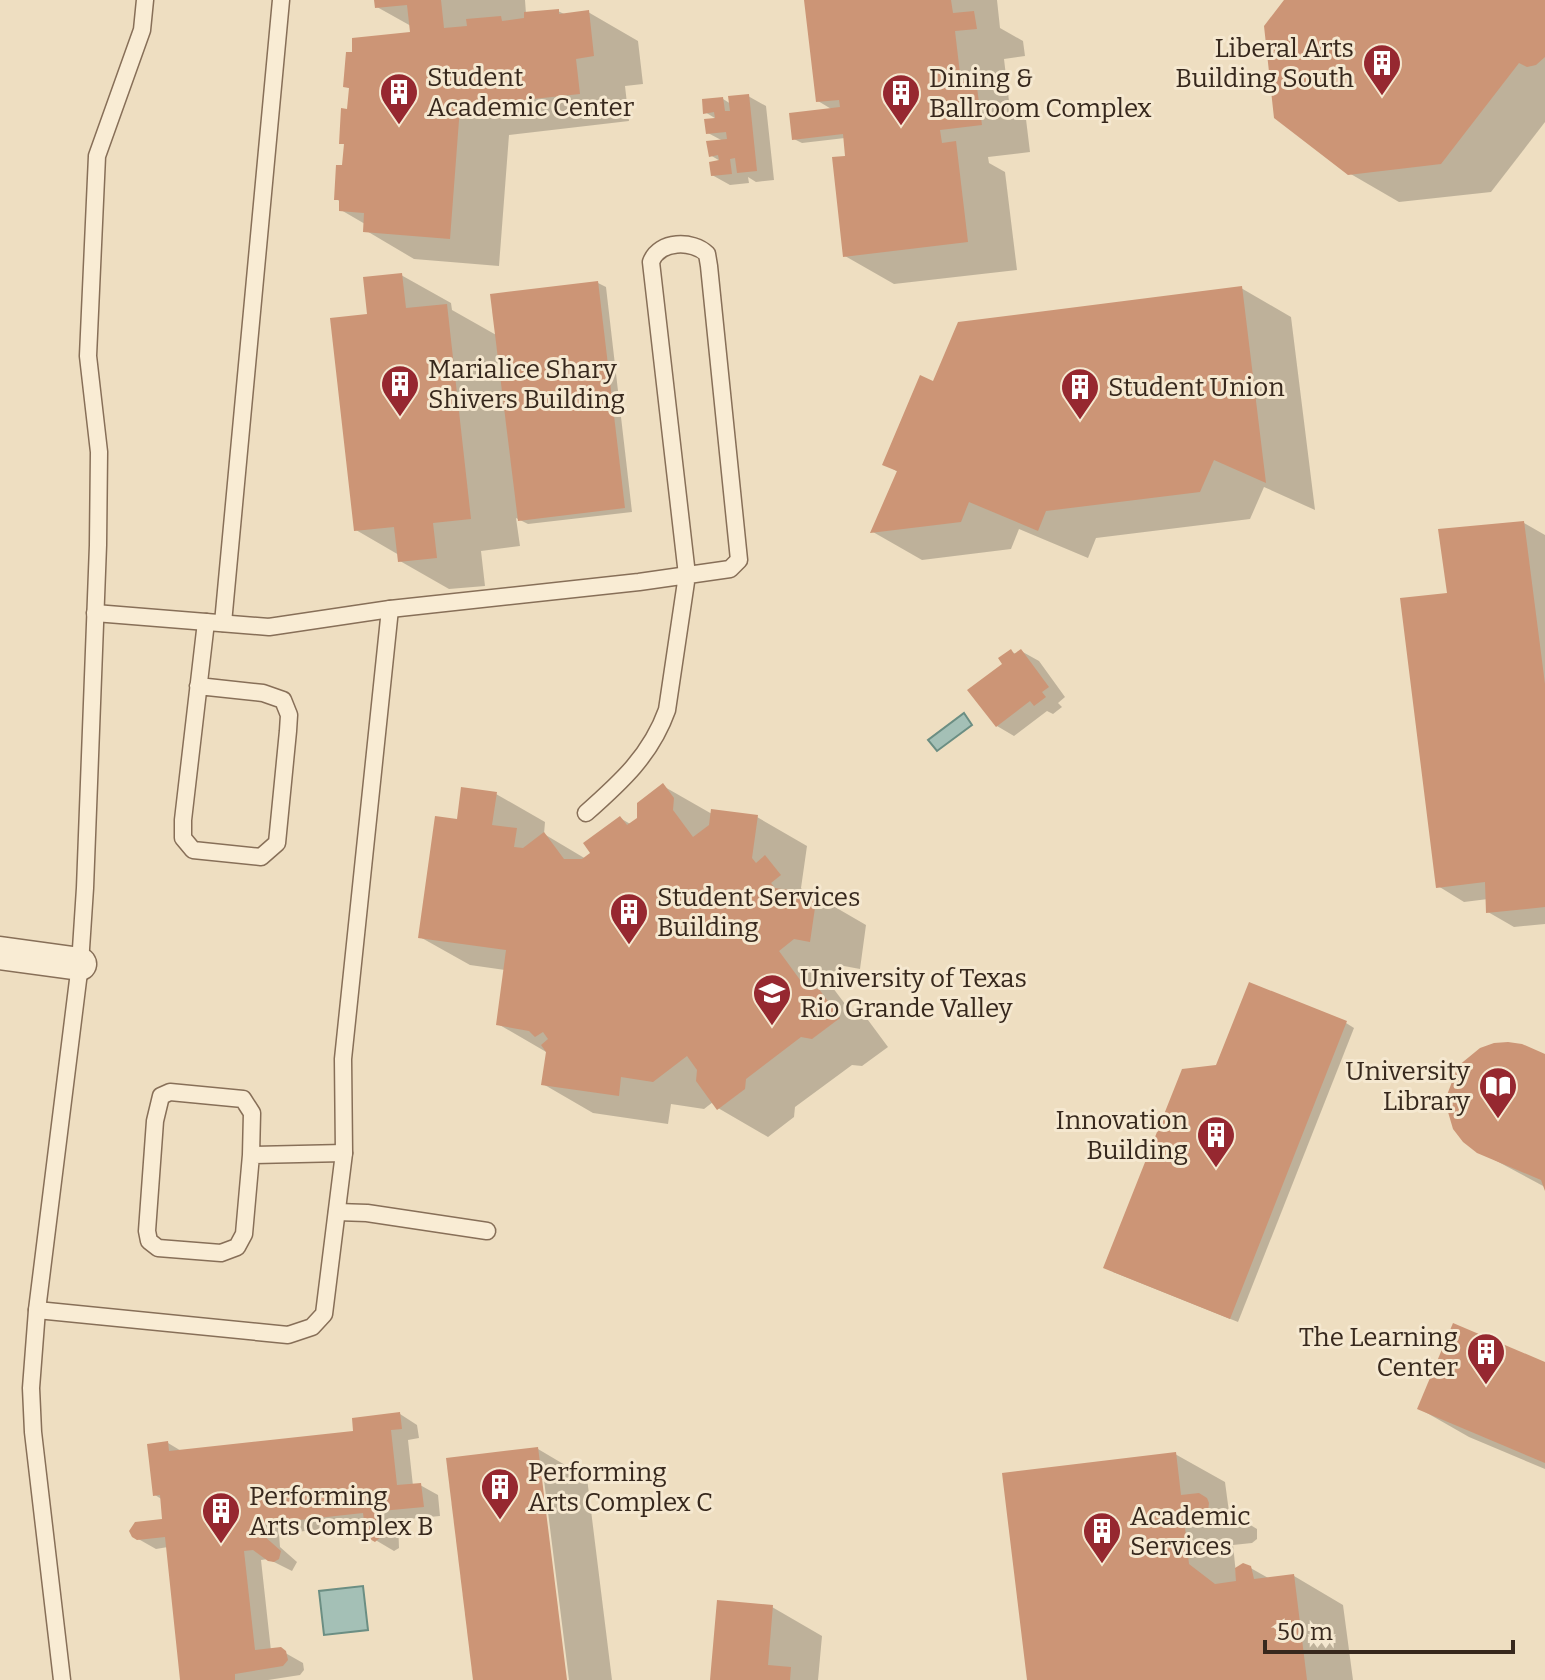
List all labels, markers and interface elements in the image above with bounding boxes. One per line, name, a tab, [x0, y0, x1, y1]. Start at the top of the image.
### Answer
place label: Liberal Arts Building South	[1175, 33, 1354, 94]
building icon: Liberal Arts Building South	[1361, 42, 1403, 97]
place label: Student Academic Center	[427, 62, 635, 123]
place label: Dining & Ballroom Complex	[929, 63, 1152, 124]
building icon: Student Academic Center	[378, 71, 420, 126]
building icon: Dining & Ballroom Complex	[880, 72, 922, 127]
place label: Marialice Shary Shivers Building	[428, 354, 625, 415]
building icon: Marialice Shary Shivers Building	[379, 363, 421, 418]
building icon: Student Union	[1059, 366, 1101, 421]
place label: Student Union	[1108, 372, 1285, 403]
place label: Student Services Building	[657, 882, 860, 943]
building icon: Student Services Building	[608, 891, 650, 946]
place label: University of Texas Rio Grande Valley	[800, 963, 1027, 1024]
school or university icon: University of Texas Rio Grande Valley	[751, 972, 793, 1027]
place label: University Library	[1345, 1056, 1470, 1117]
library icon: University Library	[1477, 1065, 1519, 1120]
place label: Innovation Building	[1056, 1105, 1189, 1166]
building icon: Innovation Building	[1195, 1114, 1237, 1169]
place label: The Learning Center	[1299, 1322, 1458, 1383]
building icon: The Learning Center	[1465, 1331, 1507, 1386]
place label: Performing Arts Complex C	[528, 1457, 713, 1518]
building icon: Performing Arts Complex C	[479, 1466, 521, 1521]
place label: Performing Arts Complex B	[249, 1481, 434, 1542]
building icon: Performing Arts Complex B	[200, 1490, 242, 1545]
place label: Academic Services	[1130, 1501, 1251, 1562]
building icon: Academic Services	[1081, 1510, 1123, 1565]
scale bar	[1265, 1604, 1513, 1654]
text: 50 m	[1277, 1618, 1333, 1646]

